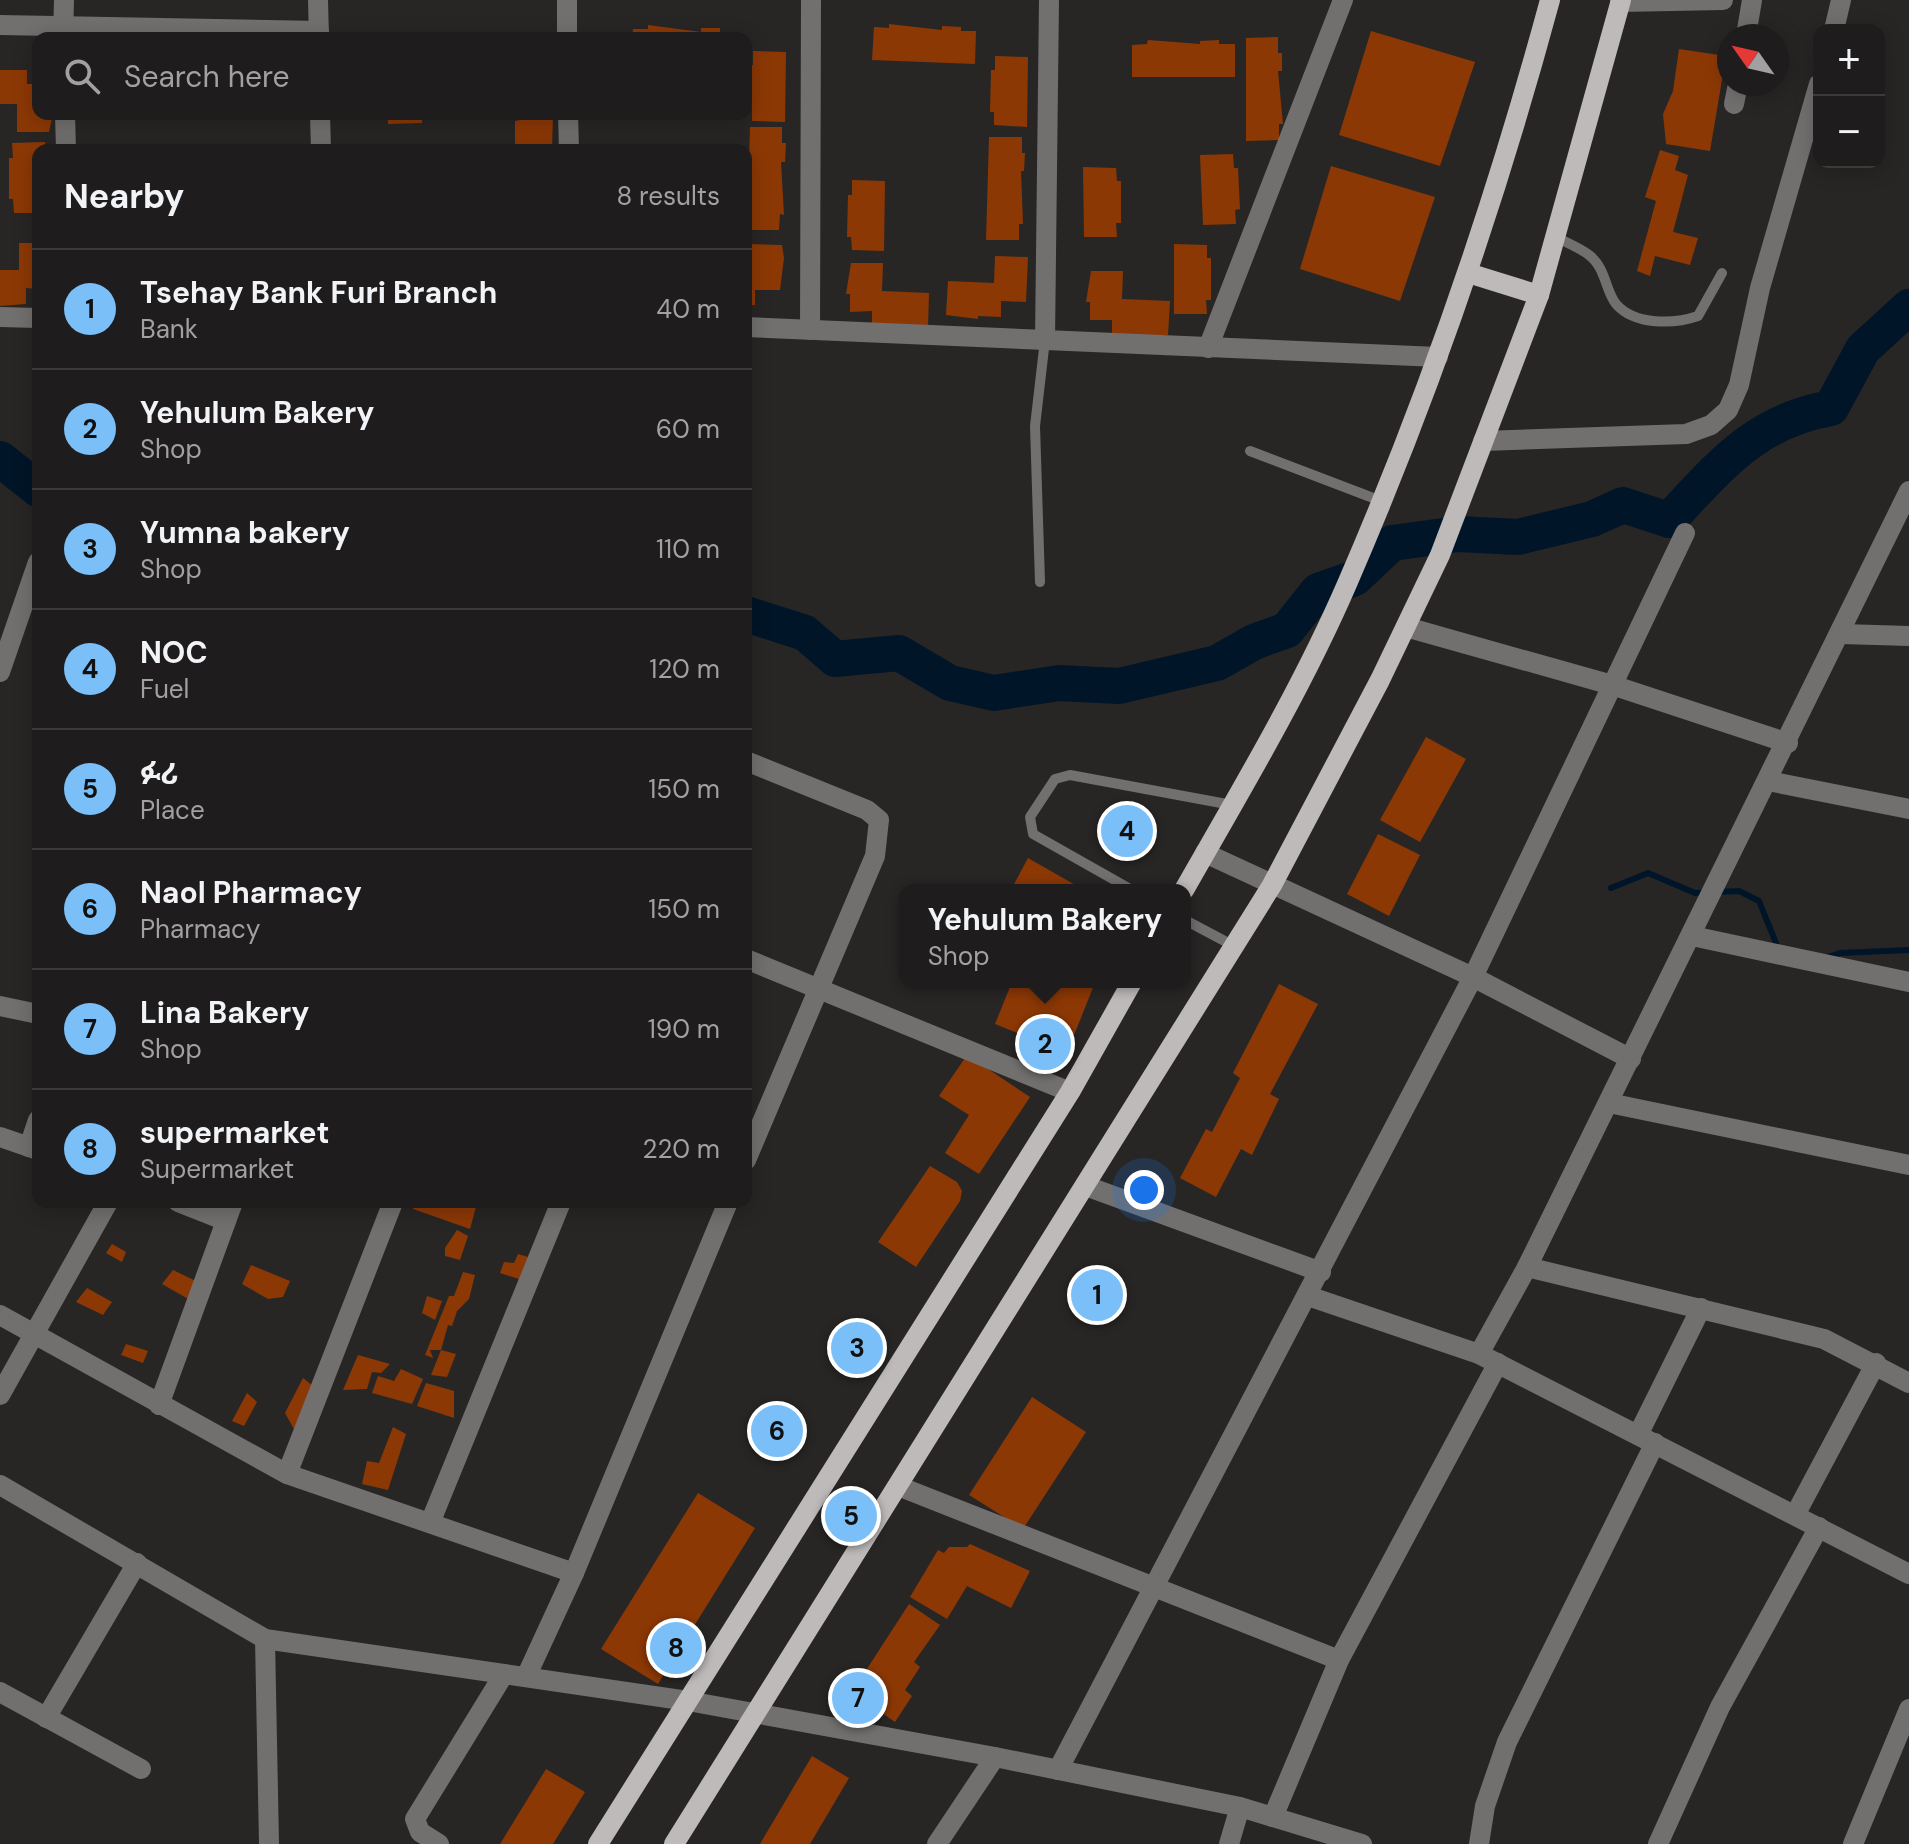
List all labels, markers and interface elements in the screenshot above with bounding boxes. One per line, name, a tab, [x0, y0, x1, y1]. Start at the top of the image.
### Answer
north arrow	[1717, 24, 1789, 96]
map controls	[1813, 24, 1885, 168]
button: +	[1813, 24, 1885, 96]
search box	[32, 32, 752, 120]
icon: search	[60, 54, 104, 98]
text: Search here	[124, 57, 290, 96]
button: −	[1813, 96, 1885, 168]
text: Nearby	[64, 174, 184, 219]
text: 8 results	[616, 179, 720, 213]
text: Tsehay Bank Furi Branch	[140, 273, 497, 312]
text: 1	[85, 292, 95, 326]
text: 40 m	[656, 292, 720, 326]
text: Bank	[140, 312, 198, 346]
text: Yehulum Bakery	[140, 393, 374, 432]
text: 2	[82, 412, 98, 446]
text: 60 m	[656, 412, 720, 446]
text: Shop	[140, 432, 202, 466]
text: Yumna bakery	[140, 513, 350, 552]
text: 3	[82, 532, 98, 566]
text: 110 m	[656, 532, 720, 566]
text: Shop	[140, 552, 202, 586]
text: NOC	[140, 633, 208, 672]
text: 4	[82, 652, 98, 686]
text: 120 m	[649, 652, 720, 686]
text: Fuel	[140, 672, 189, 706]
text: ፉሪ	[140, 754, 178, 793]
text: 5	[82, 772, 98, 806]
text: 150 m	[648, 772, 720, 806]
text: Place	[140, 793, 205, 827]
pin: 4	[1101, 801, 1153, 861]
text: Naol Pharmacy	[140, 873, 362, 912]
popup	[899, 884, 1191, 988]
text: 6	[82, 892, 98, 926]
text: 150 m	[648, 892, 720, 926]
text: Yehulum Bakery	[928, 900, 1162, 939]
text: Pharmacy	[140, 912, 260, 946]
text: Shop	[928, 939, 990, 973]
text: Lina Bakery	[140, 993, 309, 1032]
text: 7	[83, 1012, 97, 1046]
text: 190 m	[648, 1012, 720, 1046]
pin: 2	[1019, 1014, 1071, 1074]
text: Shop	[140, 1032, 202, 1066]
text: supermarket	[140, 1113, 329, 1152]
text: 8	[82, 1132, 98, 1166]
text: 220 m	[642, 1132, 720, 1166]
text: Supermarket	[140, 1152, 294, 1186]
your location	[1124, 1170, 1164, 1210]
pin: 1	[1071, 1265, 1123, 1325]
pin: 3	[831, 1318, 883, 1378]
pin: 6	[751, 1401, 803, 1461]
pin: 5	[825, 1486, 877, 1546]
pin: 8	[650, 1618, 702, 1678]
pin: 7	[832, 1668, 884, 1728]

